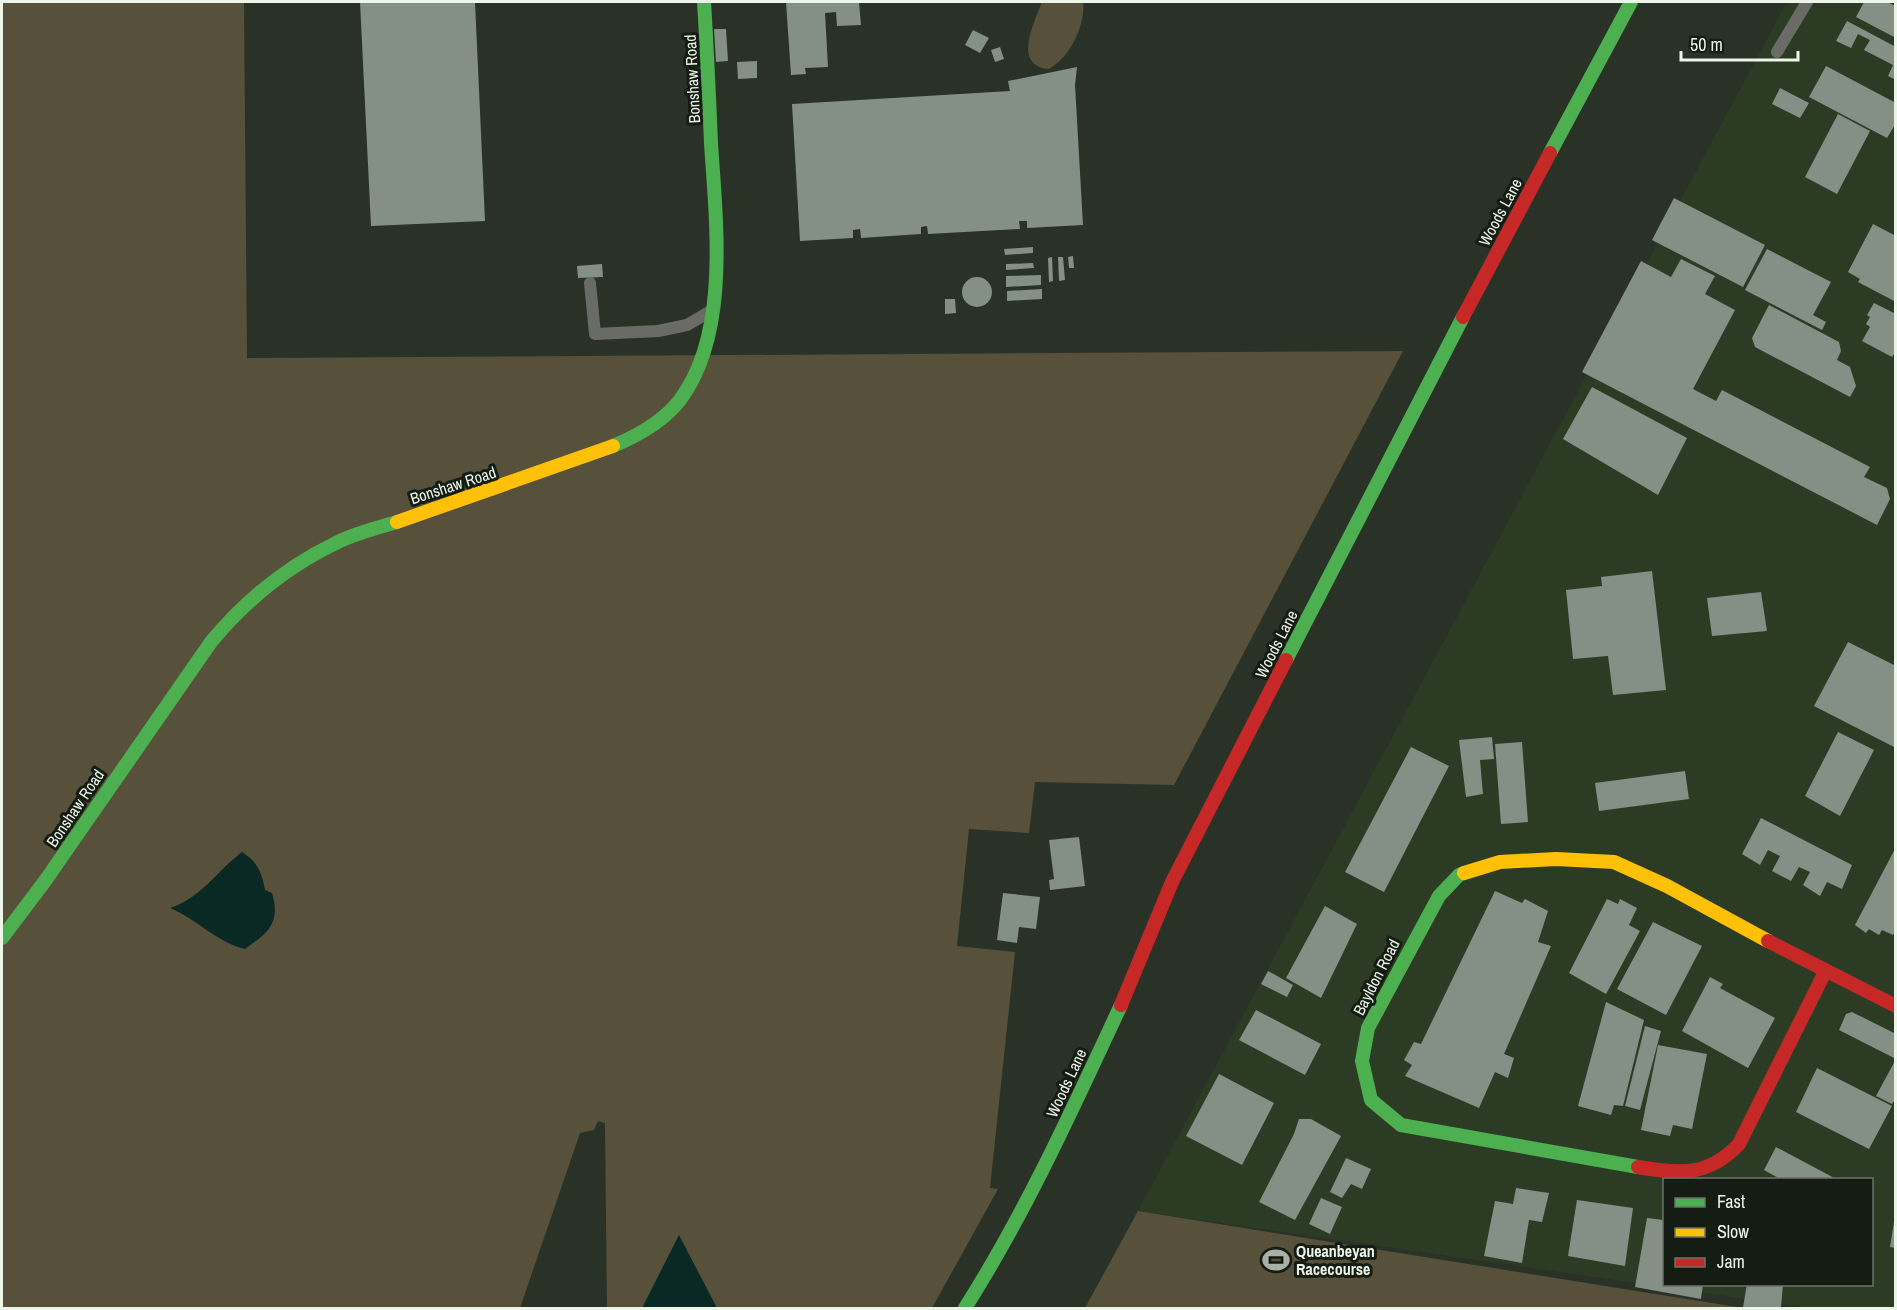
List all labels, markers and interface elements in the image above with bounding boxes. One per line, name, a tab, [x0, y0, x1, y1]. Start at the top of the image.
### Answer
scale bar	[1681, 24, 1798, 62]
text: 50 m	[1690, 32, 1723, 57]
street label: Bonshaw Road	[679, 34, 705, 124]
street label: Woods Lane	[1473, 174, 1527, 250]
street label: Bonshaw Road	[407, 461, 499, 509]
street label: Woods Lane	[1250, 606, 1302, 682]
street label: Bonshaw Road	[41, 765, 109, 851]
street label: Bayldon Road	[1347, 935, 1405, 1019]
street label: Woods Lane	[1041, 1045, 1091, 1121]
legend	[1663, 1178, 1873, 1286]
text: Fast	[1717, 1189, 1745, 1214]
text: Slow	[1717, 1219, 1749, 1244]
place label: Queanbeyan Racecourse	[1296, 1240, 1375, 1280]
sports icon: Queanbeyan Racecourse	[1261, 1245, 1291, 1275]
text: Jam	[1717, 1249, 1745, 1274]

